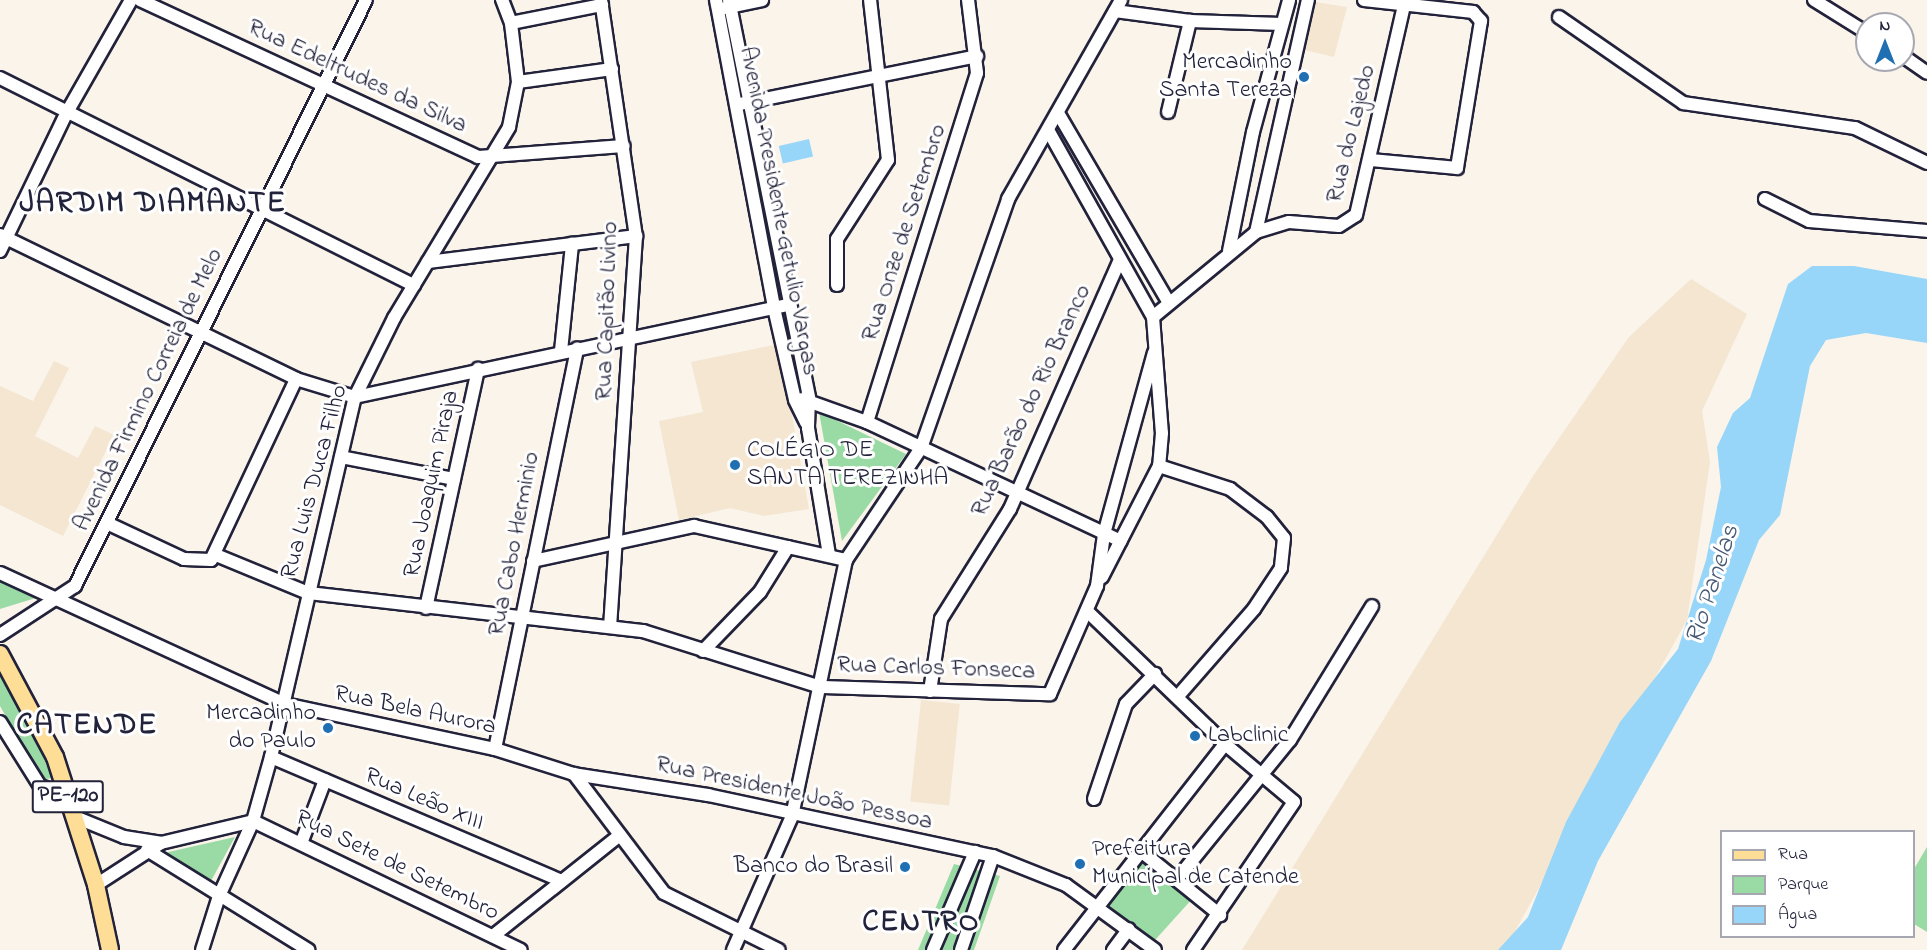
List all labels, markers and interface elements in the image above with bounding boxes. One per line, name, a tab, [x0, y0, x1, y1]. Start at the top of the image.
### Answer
north arrow	[1855, 12, 1915, 72]
street label: Rua Edeltrudes da Silva	[243, 13, 471, 141]
text: N	[1880, 14, 1890, 38]
street label: Avenida Presidente Getulio Vargas	[732, 44, 824, 378]
place label: Mercadinho Santa Tereza	[1159, 49, 1292, 105]
street label: Rua do Lajedo	[1321, 62, 1383, 206]
marker: Mercadinho Santa Tereza	[1297, 70, 1311, 84]
street label: Rua Onze de Setembro	[856, 121, 954, 345]
district label: JARDIM DIAMANTE	[20, 186, 286, 222]
street label: Rua Capitão Livino	[590, 221, 626, 401]
street label: Avenida Firmino Correia de Melo	[68, 244, 230, 536]
street label: Rua Barão do Rio Branco	[966, 280, 1098, 522]
street label: Rua Luis Duca Filho	[275, 382, 355, 582]
street label: Rua Joaquim Piraja	[398, 388, 466, 580]
place label: COLÉGIO DE SANTA TEREZINHA	[747, 437, 948, 493]
street label: Rua Cabo Herminio	[483, 450, 547, 638]
marker: COLÉGIO DE SANTA TEREZINHA	[728, 458, 742, 472]
water label: Rio Panelas	[1680, 522, 1748, 648]
street label: Rua Carlos Fonseca	[836, 651, 1036, 687]
street label: Rua Bela Aurora	[332, 680, 498, 742]
place label: Mercadinho do Paulo	[206, 700, 316, 756]
district label: CATENDE	[16, 708, 158, 744]
marker: Mercadinho do Paulo	[321, 721, 335, 735]
place label: Labclinic	[1208, 722, 1288, 750]
marker: Labclinic	[1186, 727, 1204, 745]
street label: Rua Presidente João Pessoa	[653, 751, 935, 837]
street label: Rua Leão XIII	[360, 762, 488, 838]
road number: PE-120	[31, 778, 106, 816]
street label: Rua Sete de Setembro	[290, 804, 504, 928]
legend	[1720, 830, 1915, 938]
place label: Prefeitura Municipal de Catende	[1092, 836, 1299, 892]
text: Rua	[1778, 842, 1808, 868]
place label: Banco do Brasil	[734, 853, 893, 881]
marker: Prefeitura Municipal de Catende	[1073, 857, 1087, 871]
marker: Banco do Brasil	[898, 860, 912, 874]
text: Parque	[1778, 872, 1828, 898]
text: Água	[1778, 902, 1817, 928]
district label: CENTRO	[862, 905, 980, 941]

